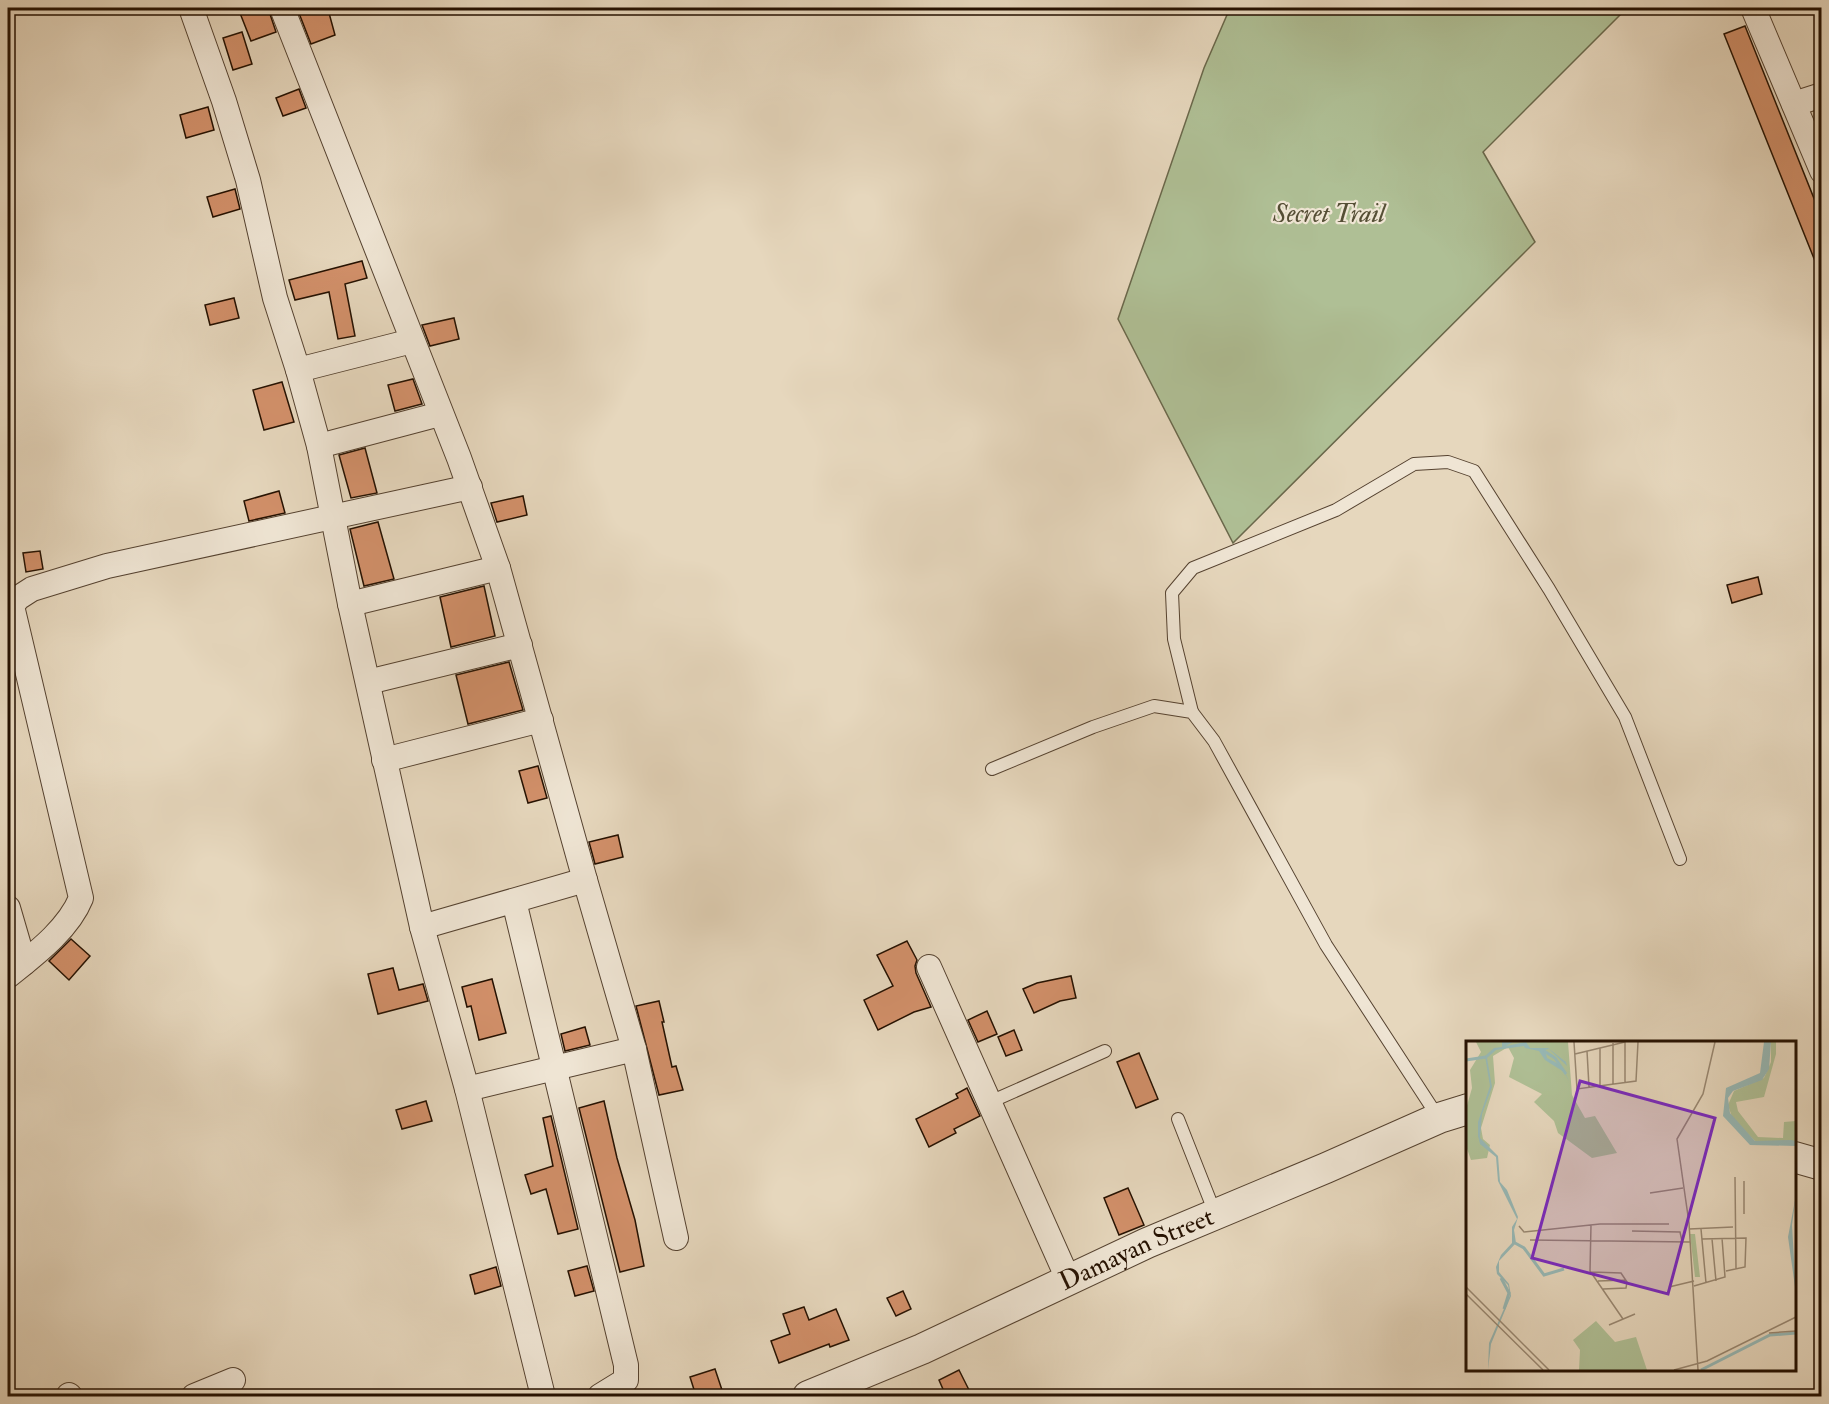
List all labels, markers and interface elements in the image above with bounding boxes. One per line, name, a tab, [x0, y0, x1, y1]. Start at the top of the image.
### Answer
park label: Secret Trail	[1272, 198, 1387, 230]
inset map	[1466, 1041, 1796, 1371]
street label: Damayan Street	[1054, 1201, 1219, 1298]

